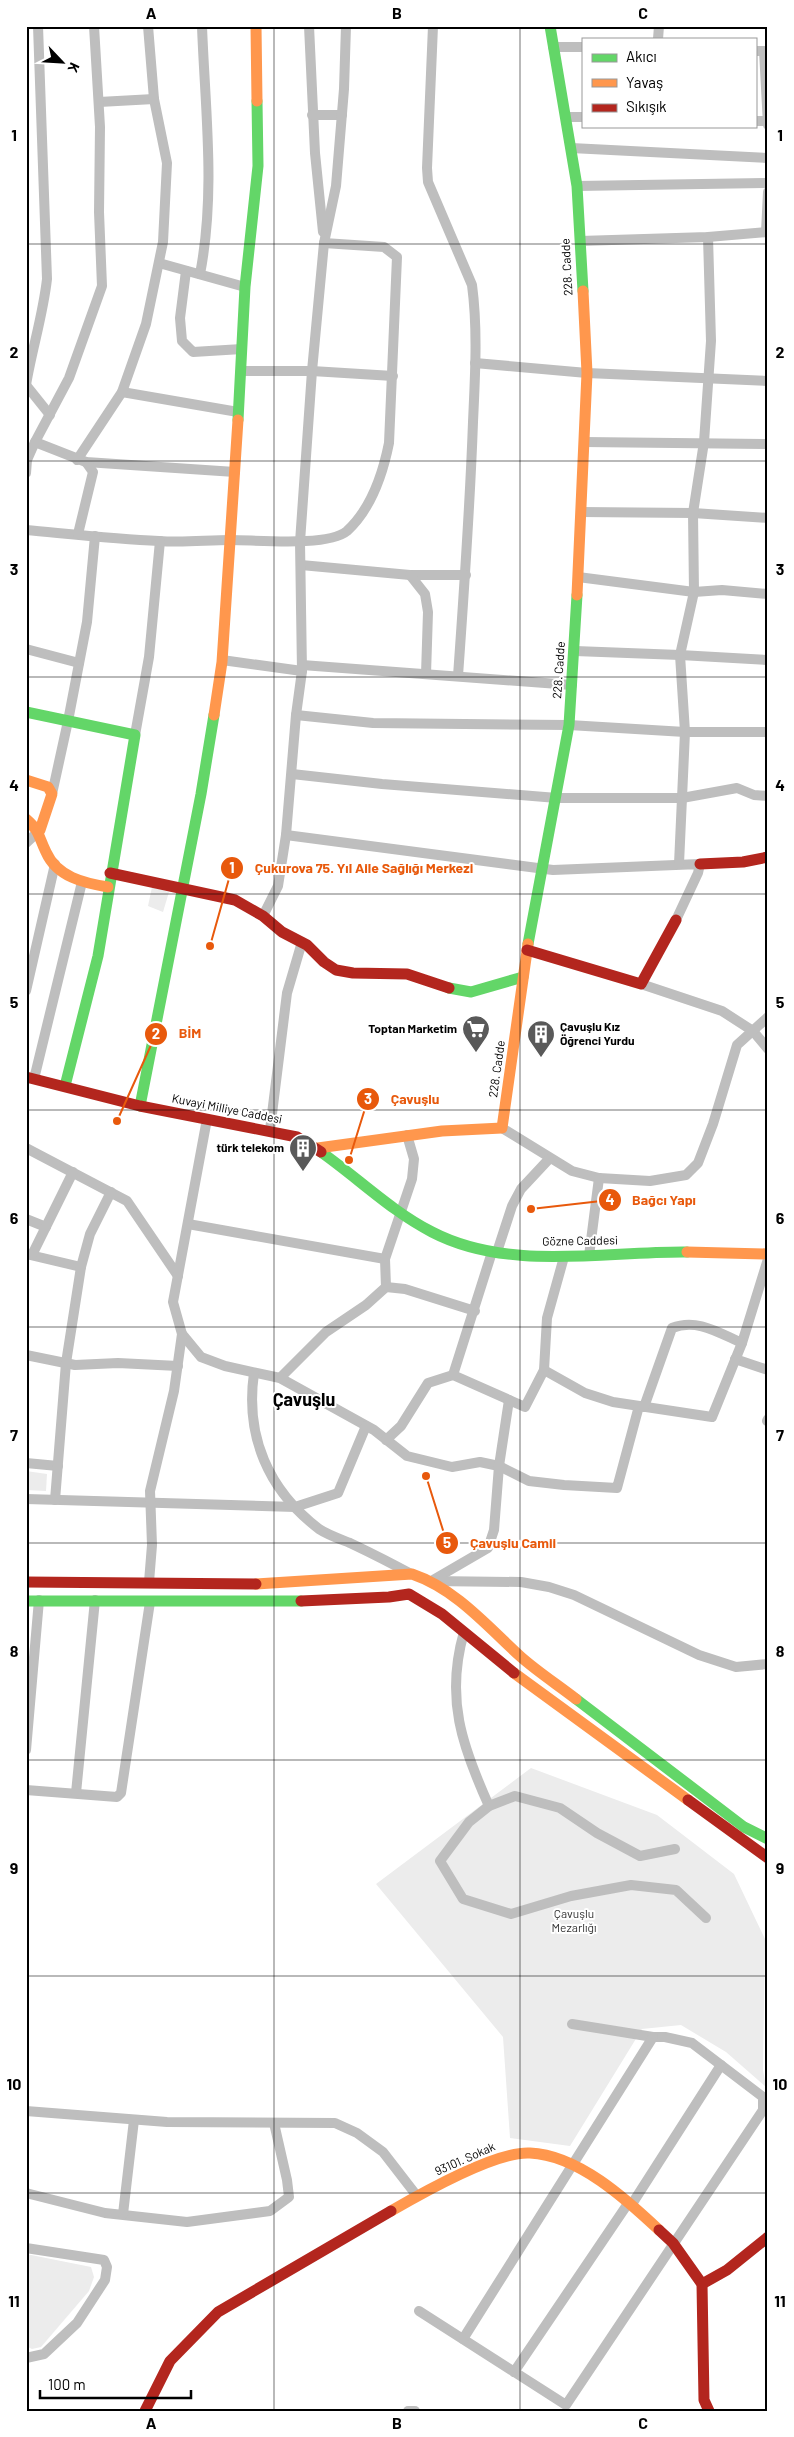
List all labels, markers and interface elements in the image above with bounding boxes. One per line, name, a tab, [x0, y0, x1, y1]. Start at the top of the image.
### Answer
text: A	[146, 3, 157, 22]
text: B	[392, 3, 402, 22]
text: C	[638, 3, 648, 22]
north arrow	[38, 38, 88, 88]
legend	[582, 38, 756, 128]
text: Akıcı	[626, 47, 657, 65]
text: K	[65, 60, 84, 75]
text: Yavaş	[626, 73, 663, 91]
text: Sıkışık	[626, 97, 667, 115]
text: 1	[11, 125, 17, 144]
text: 1	[777, 125, 783, 144]
street label: 228. Cadde	[558, 238, 575, 296]
text: 2	[10, 342, 19, 361]
text: 2	[776, 342, 785, 361]
text: 3	[10, 559, 18, 578]
text: 3	[776, 559, 784, 578]
street label: 228. Cadde	[549, 641, 567, 699]
text: 4	[9, 775, 19, 794]
text: 4	[775, 775, 785, 794]
callout: Çukurova 75. Yıl Aile Sağlığı Merkezi	[219, 853, 483, 882]
text: 1	[229, 858, 235, 876]
text: Çukurova 75. Yıl Aile Sağlığı Merkezi	[255, 859, 473, 876]
text: 5	[10, 992, 19, 1011]
text: 5	[776, 992, 785, 1011]
supermarket icon: Toptan Marketim	[461, 1014, 491, 1053]
callout: BİM	[144, 1019, 211, 1048]
building icon: Çavuşlu Kız Öğrenci Yurdu	[526, 1019, 556, 1058]
place label: Çavuşlu Kız Öğrenci Yurdu	[560, 1019, 635, 1047]
place label: Toptan Marketim	[368, 1021, 457, 1035]
text: 2	[152, 1024, 160, 1042]
text: BİM	[179, 1024, 201, 1041]
street label: 228. Cadde	[485, 1039, 507, 1098]
callout: Çavuşlu	[356, 1084, 449, 1113]
text: 3	[364, 1089, 372, 1107]
street label: Kuvayi Milliye Caddesi	[171, 1090, 284, 1126]
text: Çavuşlu	[391, 1090, 439, 1107]
building icon: türk telekom	[288, 1133, 318, 1172]
place label: türk telekom	[216, 1140, 284, 1154]
callout: Bağcı Yapı	[597, 1185, 706, 1214]
text: 4	[605, 1190, 615, 1208]
text: Bağcı Yapı	[632, 1191, 696, 1208]
text: 6	[10, 1208, 19, 1227]
text: 6	[776, 1208, 785, 1227]
street label: Gözne Caddesi	[542, 1232, 618, 1248]
district label: Çavuşlu	[273, 1388, 335, 1410]
text: 7	[10, 1425, 18, 1444]
text: 7	[776, 1425, 784, 1444]
callout: Çavuşlu Camii	[434, 1528, 566, 1557]
text: 5	[443, 1533, 451, 1551]
text: Çavuşlu Camii	[470, 1534, 556, 1551]
text: 8	[10, 1641, 19, 1660]
text: 8	[776, 1641, 785, 1660]
text: 9	[10, 1858, 18, 1877]
text: 9	[776, 1858, 784, 1877]
park label: Çavuşlu Mezarlığı	[551, 1906, 597, 1934]
text: 10	[7, 2074, 21, 2093]
text: 10	[773, 2074, 787, 2093]
street label: 93101. Sokak	[432, 2139, 497, 2178]
text: 11	[8, 2291, 20, 2310]
text: 11	[774, 2291, 786, 2310]
scale bar	[40, 2367, 191, 2399]
text: 100 m	[48, 2375, 86, 2393]
text: A	[146, 2413, 157, 2432]
text: B	[392, 2413, 402, 2432]
text: C	[638, 2413, 648, 2432]

